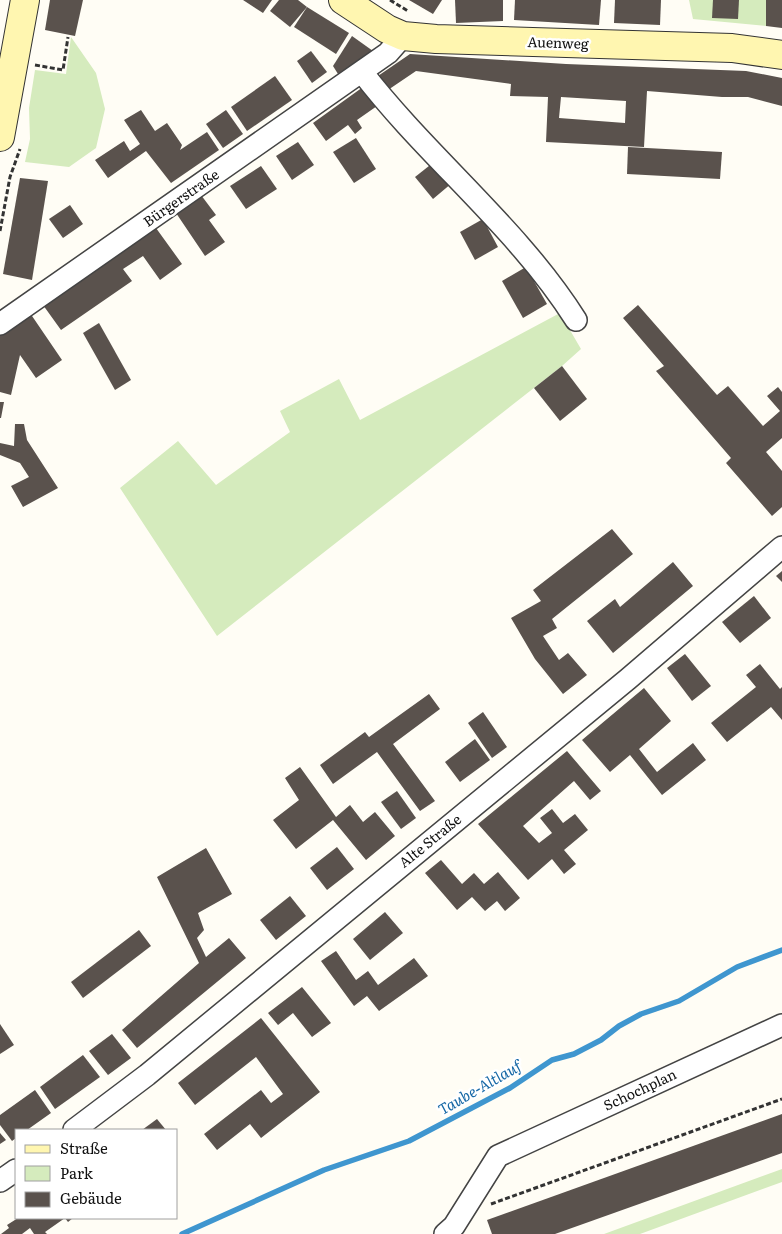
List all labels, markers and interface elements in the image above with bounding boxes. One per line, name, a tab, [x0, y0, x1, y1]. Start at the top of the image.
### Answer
street label: Auenweg	[527, 31, 589, 53]
street label: Bürgerstraße	[138, 164, 222, 231]
street label: Alte Straße	[394, 809, 465, 872]
water label: Taube-Altlauf	[433, 1052, 527, 1120]
street label: Schochplan	[600, 1063, 679, 1115]
legend	[15, 1129, 178, 1219]
text: Straße	[60, 1136, 108, 1159]
text: Park	[60, 1161, 94, 1184]
text: Gebäude	[60, 1186, 122, 1209]

